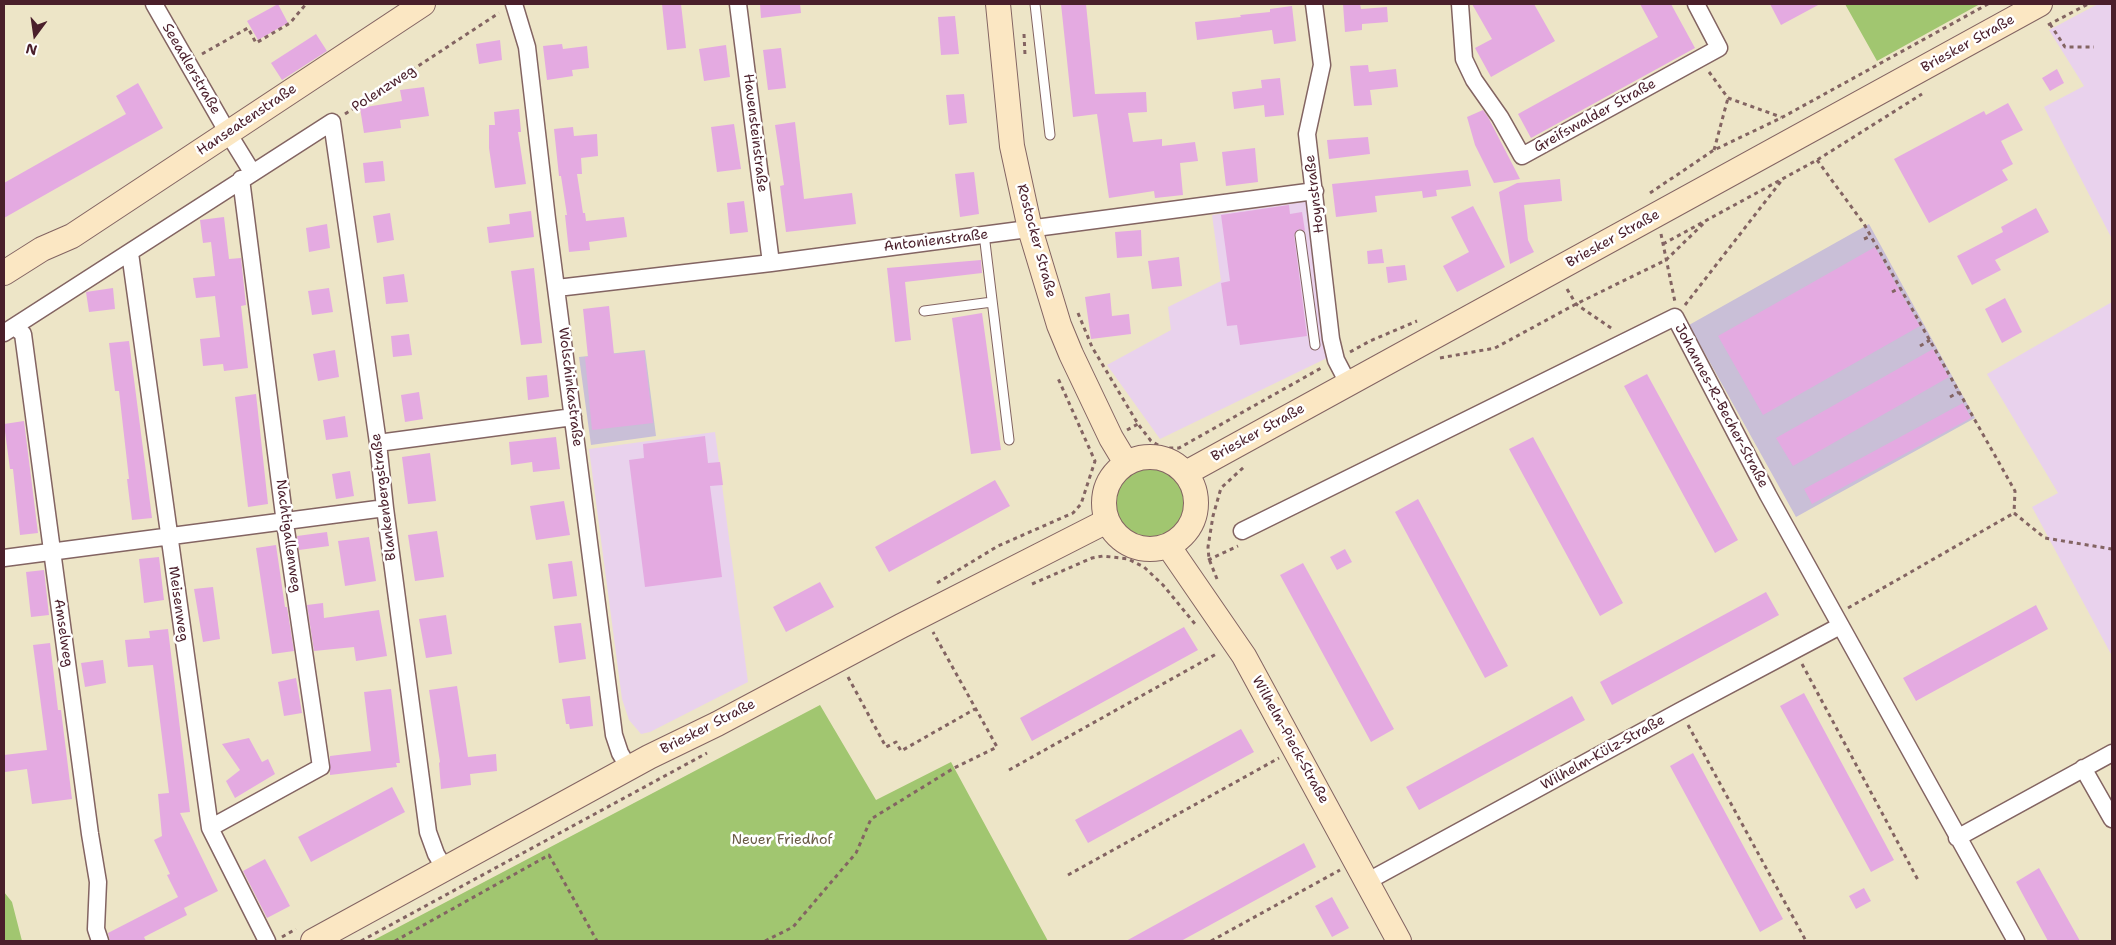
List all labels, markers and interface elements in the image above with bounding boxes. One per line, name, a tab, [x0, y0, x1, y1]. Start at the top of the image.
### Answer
north arrow	[10, 10, 60, 60]
street label: Briesker Straße	[1918, 11, 2018, 77]
street label: Seeadlerstraße	[158, 20, 224, 118]
text: N	[24, 39, 39, 60]
street label: Polenzweg	[349, 62, 419, 116]
street label: Hauensteinstraße	[739, 73, 771, 193]
street label: Greifswalder Straße	[1531, 76, 1659, 156]
street label: Hanseatenstraße	[194, 80, 300, 160]
street label: Hoynstraße	[1302, 154, 1328, 234]
street label: Rostocker Straße	[1013, 182, 1059, 300]
street label: Briesker Straße	[1563, 206, 1663, 272]
street label: Antonienstraße	[883, 226, 989, 256]
street label: Johannes-R.-Becher-Straße	[1670, 321, 1772, 491]
street label: Wolschinkastraße	[554, 326, 586, 448]
street label: Briesker Straße	[1208, 400, 1308, 466]
street label: Blankenbergstraße	[368, 432, 400, 562]
street label: Nachtigallenweg	[272, 478, 304, 594]
street label: Meisenweg	[164, 565, 192, 643]
street label: Amselweg	[50, 598, 76, 668]
street label: Wilhelm-Pieck-Straße	[1248, 673, 1332, 807]
street label: Briesker Straße	[658, 696, 758, 758]
street label: Wilhelm-Külz-Straße	[1538, 712, 1668, 794]
park label: Neuer Friedhof	[731, 832, 833, 848]

